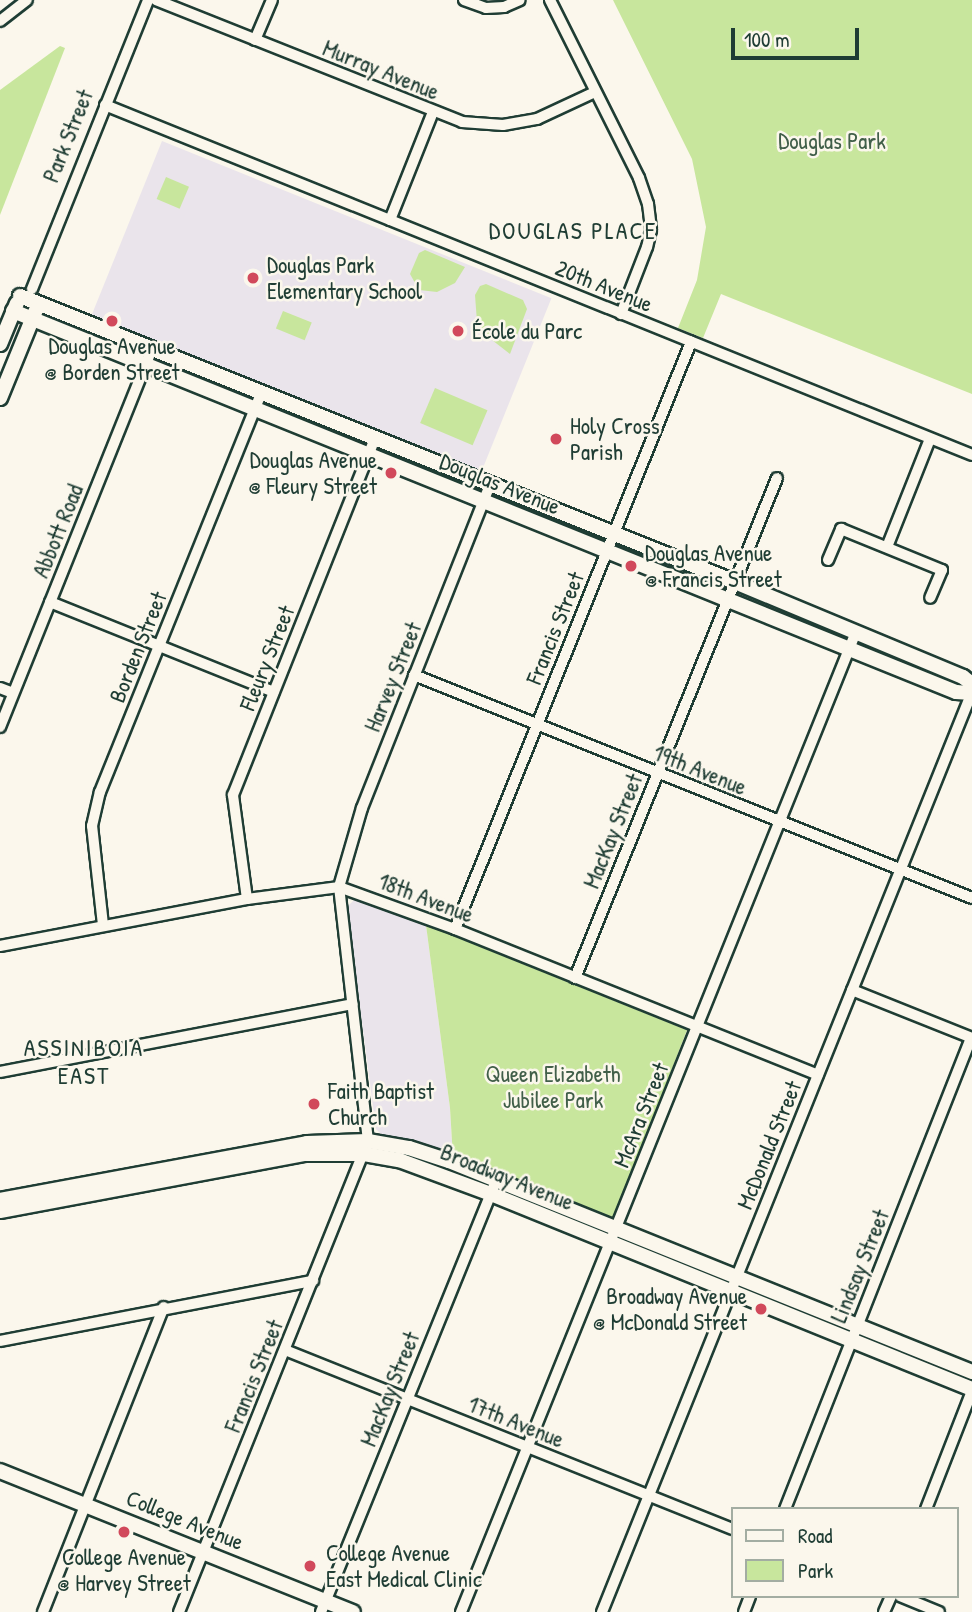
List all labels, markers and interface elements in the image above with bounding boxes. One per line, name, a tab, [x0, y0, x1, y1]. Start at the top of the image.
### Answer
scale bar	[734, 14, 862, 58]
text: 100 m	[744, 25, 790, 54]
street label: Murray Avenue	[319, 34, 443, 106]
street label: Park Street	[37, 86, 99, 186]
park label: Douglas Park	[778, 127, 886, 155]
district label: DOUGLAS PLACE	[490, 217, 656, 245]
place label: Douglas Park Elementary School	[267, 251, 422, 305]
street label: 20th Avenue	[551, 254, 657, 318]
marker: Douglas Park Elementary School	[245, 270, 261, 286]
marker: Douglas Avenue @ Borden Street	[104, 313, 120, 329]
place label: École du Parc	[472, 317, 582, 345]
marker: École du Parc	[450, 323, 466, 339]
place label: Douglas Avenue @ Borden Street	[44, 332, 180, 386]
place label: Holy Cross Parish	[570, 412, 660, 466]
marker: Holy Cross Parish	[548, 431, 564, 447]
place label: Douglas Avenue @ Fleury Street	[249, 446, 377, 500]
street label: Douglas Avenue	[436, 447, 564, 521]
marker: Douglas Avenue @ Fleury Street	[383, 465, 399, 481]
street label: Abbott Road	[27, 480, 89, 582]
place label: Douglas Avenue @ Francis Street	[645, 539, 782, 593]
marker: Douglas Avenue @ Francis Street	[623, 558, 639, 574]
street label: Francis Street	[520, 568, 590, 688]
street label: Borden Street	[103, 588, 173, 706]
street label: Fleury Street	[234, 602, 300, 714]
street label: Harvey Street	[359, 618, 427, 736]
street label: 19th Avenue	[649, 739, 751, 801]
street label: MacKay Street	[577, 770, 649, 892]
street label: 18th Avenue	[375, 867, 477, 929]
district label: ASSINIBOIA EAST	[25, 1034, 143, 1090]
street label: McAra Street	[608, 1059, 674, 1171]
park label: Queen Elizabeth Jubilee Park	[486, 1060, 620, 1114]
place label: Faith Baptist Church	[328, 1077, 434, 1131]
street label: McDonald Street	[731, 1077, 807, 1213]
marker: Faith Baptist Church	[306, 1096, 322, 1112]
street label: Broadway Avenue	[437, 1138, 577, 1216]
street label: Lindsay Street	[825, 1205, 895, 1327]
place label: Broadway Avenue @ McDonald Street	[593, 1282, 747, 1336]
marker: Broadway Avenue @ McDonald Street	[753, 1301, 769, 1317]
street label: Francis Street	[219, 1316, 289, 1436]
street label: MacKay Street	[354, 1328, 426, 1450]
street label: 17th Avenue	[464, 1390, 568, 1454]
street label: College Avenue	[122, 1484, 248, 1556]
legend	[730, 1507, 958, 1598]
text: Road	[798, 1521, 832, 1550]
marker: College Avenue @ Harvey Street	[116, 1524, 132, 1540]
place label: College Avenue East Medical Clinic	[326, 1539, 482, 1593]
place label: College Avenue @ Harvey Street	[57, 1543, 191, 1597]
marker: College Avenue East Medical Clinic	[300, 1556, 320, 1576]
text: Park	[798, 1556, 833, 1585]

